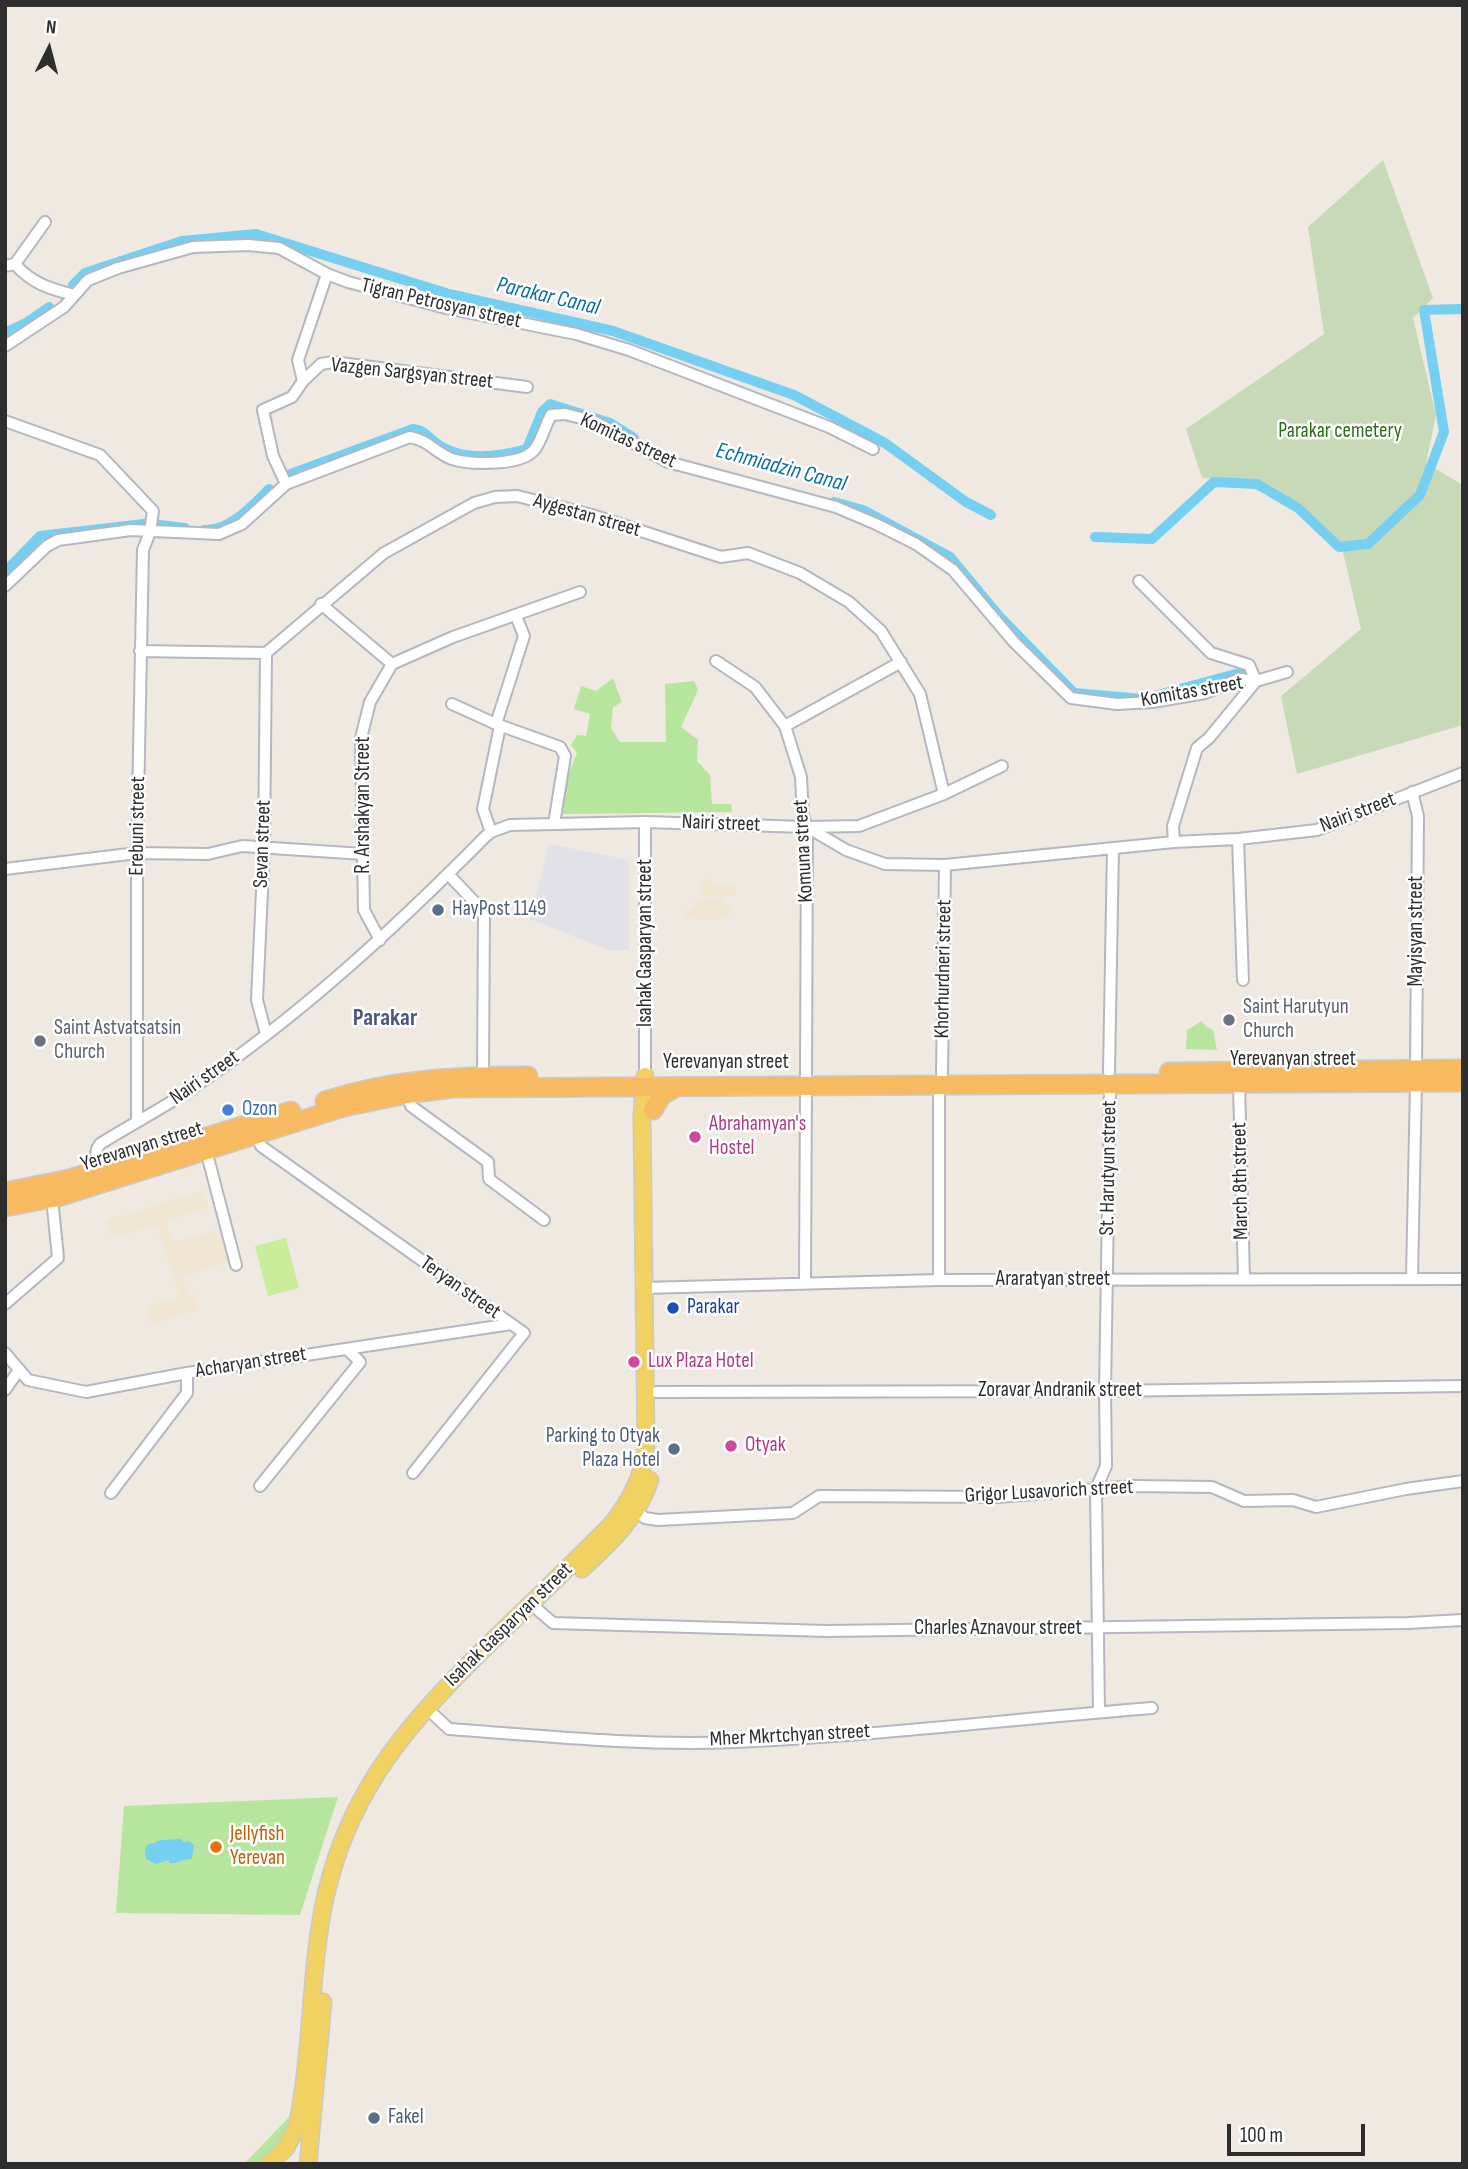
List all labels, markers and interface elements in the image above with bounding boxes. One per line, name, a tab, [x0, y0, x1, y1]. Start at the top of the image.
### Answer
north arrow	[14, 14, 84, 84]
text: N	[45, 16, 57, 40]
water label: Parakar Canal	[494, 272, 602, 322]
street label: Tigran Petrosyan street	[359, 273, 523, 335]
street label: Vazgen Sargsyan street	[330, 353, 494, 395]
street label: Komitas street	[576, 408, 680, 474]
park label: Parakar cemetery	[1278, 419, 1402, 445]
water label: Echmiadzin Canal	[713, 437, 849, 499]
street label: Aygestan street	[531, 489, 643, 543]
street label: Komitas street	[1139, 671, 1245, 713]
street label: R. Arshakyan Street	[351, 736, 377, 874]
street label: Erebuni street	[125, 776, 151, 876]
street label: Nairi street	[1317, 787, 1399, 839]
street label: Sevan street	[249, 799, 277, 889]
street label: Komuna street	[789, 799, 819, 903]
street label: Nairi street	[681, 810, 761, 838]
street label: Isahak Gasparyan street	[633, 859, 659, 1027]
street label: Mayisyan street	[1404, 876, 1430, 986]
place label: HayPost 1149	[452, 897, 546, 923]
street label: Khorhurdneri street	[930, 899, 958, 1039]
marker: HayPost 1149	[430, 902, 446, 918]
place label: Saint Harutyun Church	[1243, 995, 1349, 1045]
district label: Parakar	[353, 1005, 417, 1033]
marker: Saint Harutyun Church	[1221, 1012, 1237, 1028]
place label: Saint Astvatsatsin Church	[54, 1016, 181, 1066]
marker: Saint Astvatsatsin Church	[32, 1033, 48, 1049]
street label: Nairi street	[165, 1045, 245, 1111]
street label: Yerevanyan street	[1230, 1047, 1356, 1073]
street label: Yerevanyan street	[663, 1050, 789, 1076]
place label: Ozon	[242, 1097, 277, 1123]
street label: St. Harutyun street	[1095, 1100, 1123, 1236]
marker: Ozon	[220, 1102, 236, 1118]
place label: Abrahamyan's Hostel	[709, 1112, 806, 1162]
street label: Yerevanyan street	[78, 1117, 206, 1177]
street label: March 8th street	[1227, 1122, 1255, 1240]
marker: Abrahamyan's Hostel	[687, 1129, 703, 1145]
street label: Teryan street	[415, 1251, 505, 1325]
street label: Araratyan street	[996, 1267, 1110, 1293]
place label: Parakar	[687, 1295, 740, 1321]
marker: Parakar	[665, 1300, 681, 1316]
street label: Acharyan street	[194, 1342, 308, 1384]
place label: Lux Plaza Hotel	[648, 1349, 754, 1375]
marker: Lux Plaza Hotel	[626, 1354, 642, 1370]
street label: Zoravar Andranik street	[978, 1378, 1142, 1404]
place label: Parking to Otyak Plaza Hotel	[546, 1424, 660, 1474]
place label: Otyak	[745, 1433, 786, 1459]
marker: Otyak	[723, 1438, 739, 1454]
marker: Parking to Otyak Plaza Hotel	[666, 1441, 682, 1457]
street label: Grigor Lusavorich street	[964, 1475, 1134, 1509]
street label: Isahak Gasparyan street	[440, 1558, 578, 1692]
street label: Charles Aznavour street	[914, 1616, 1082, 1642]
street label: Mher Mkrtchyan street	[709, 1719, 871, 1753]
place label: Jellyfish Yerevan	[230, 1822, 285, 1872]
marker: Jellyfish Yerevan	[208, 1839, 224, 1855]
place label: Fakel	[388, 2105, 424, 2131]
marker: Fakel	[366, 2110, 382, 2126]
scale bar	[1230, 2110, 1368, 2154]
text: 100 m	[1240, 2123, 1283, 2148]

